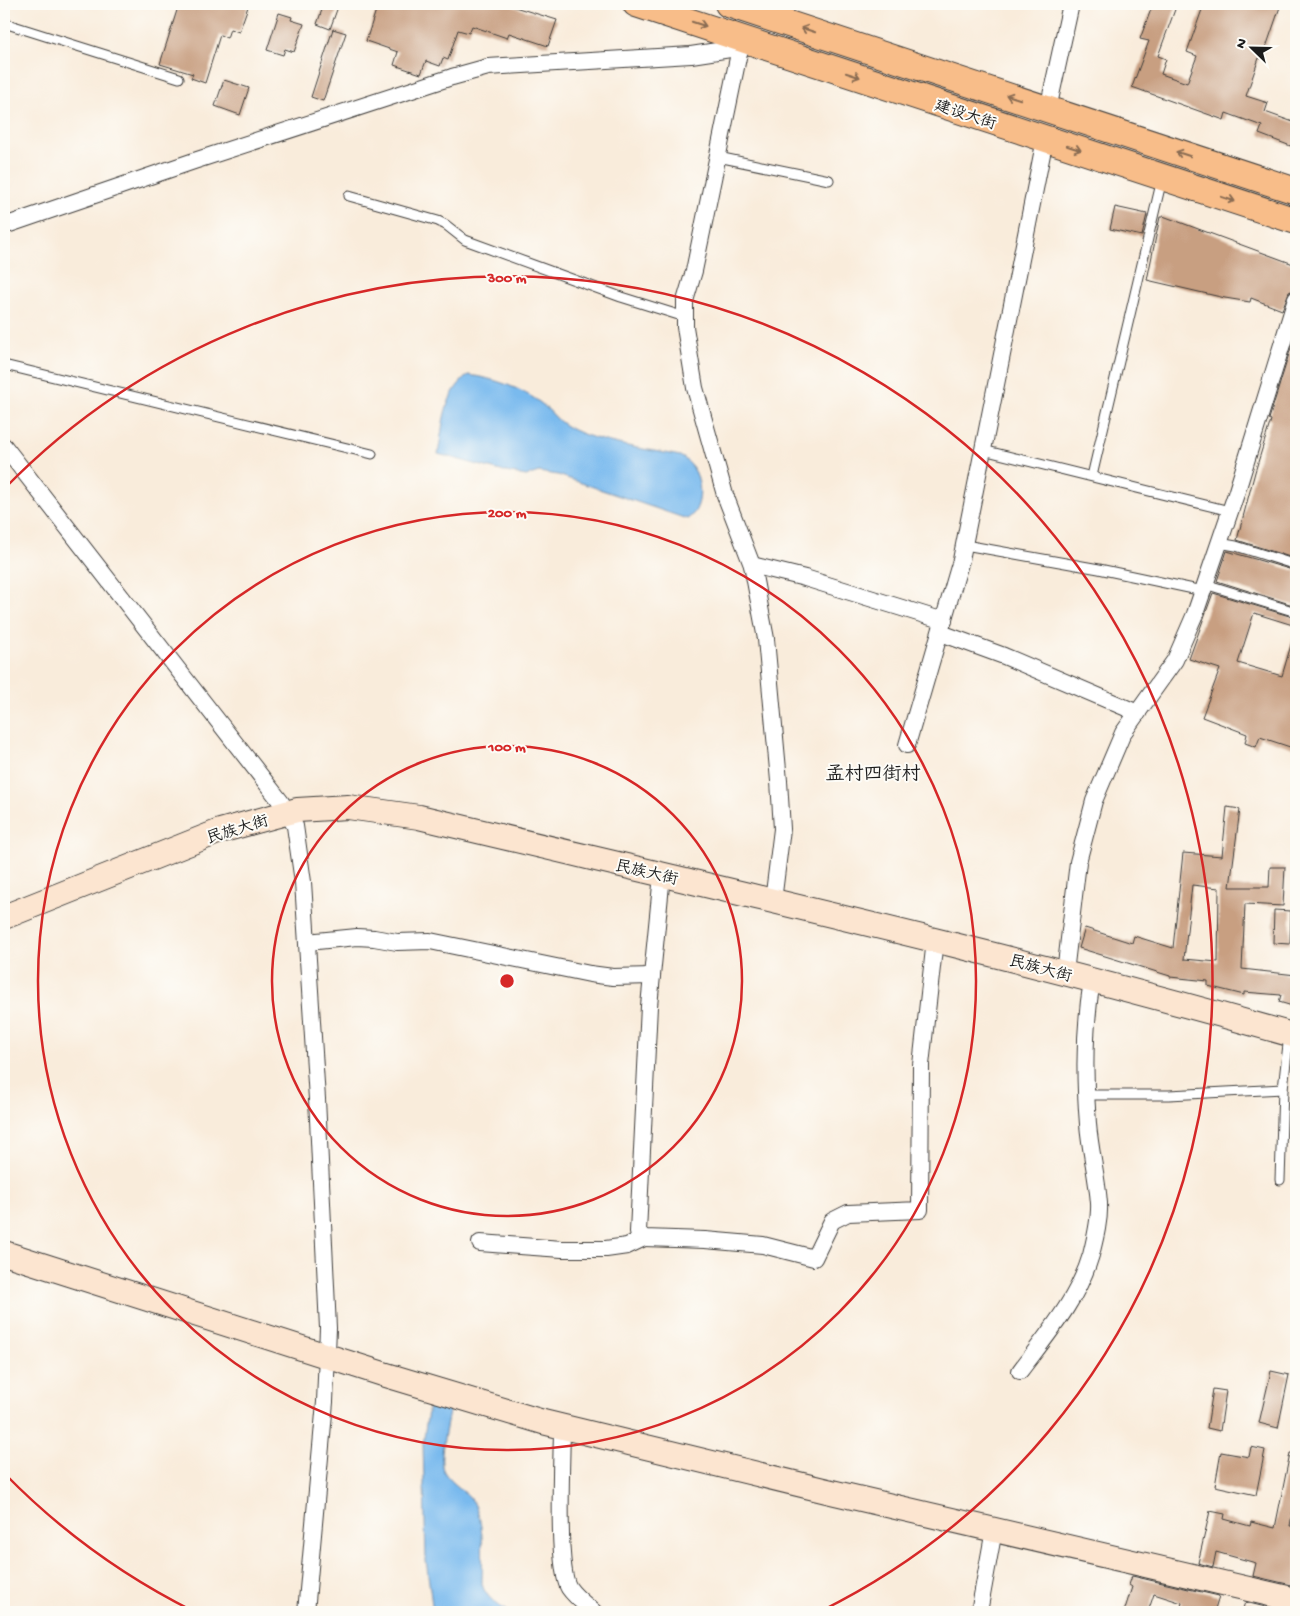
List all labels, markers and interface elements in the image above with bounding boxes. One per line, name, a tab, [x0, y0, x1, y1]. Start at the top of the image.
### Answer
one-way arrow	[690, 20, 706, 30]
north arrow	[1228, 22, 1278, 72]
one-way arrow	[801, 25, 817, 35]
text: N	[1233, 36, 1252, 51]
one-way arrow	[845, 71, 861, 81]
one-way arrow	[1005, 92, 1021, 102]
street label: 建设大街	[932, 96, 999, 135]
one-way arrow	[1066, 144, 1081, 153]
one-way arrow	[1176, 149, 1192, 158]
one-way arrow	[1220, 195, 1235, 204]
text: 300 m	[486, 270, 527, 288]
text: 200 m	[488, 505, 527, 523]
text: 100 m	[487, 739, 526, 757]
district label: 孟村四街村	[825, 764, 921, 787]
street label: 民族大街	[204, 812, 271, 850]
street label: 民族大街	[613, 857, 680, 891]
street label: 民族大街	[1007, 952, 1074, 988]
centre of rings	[498, 972, 516, 990]

